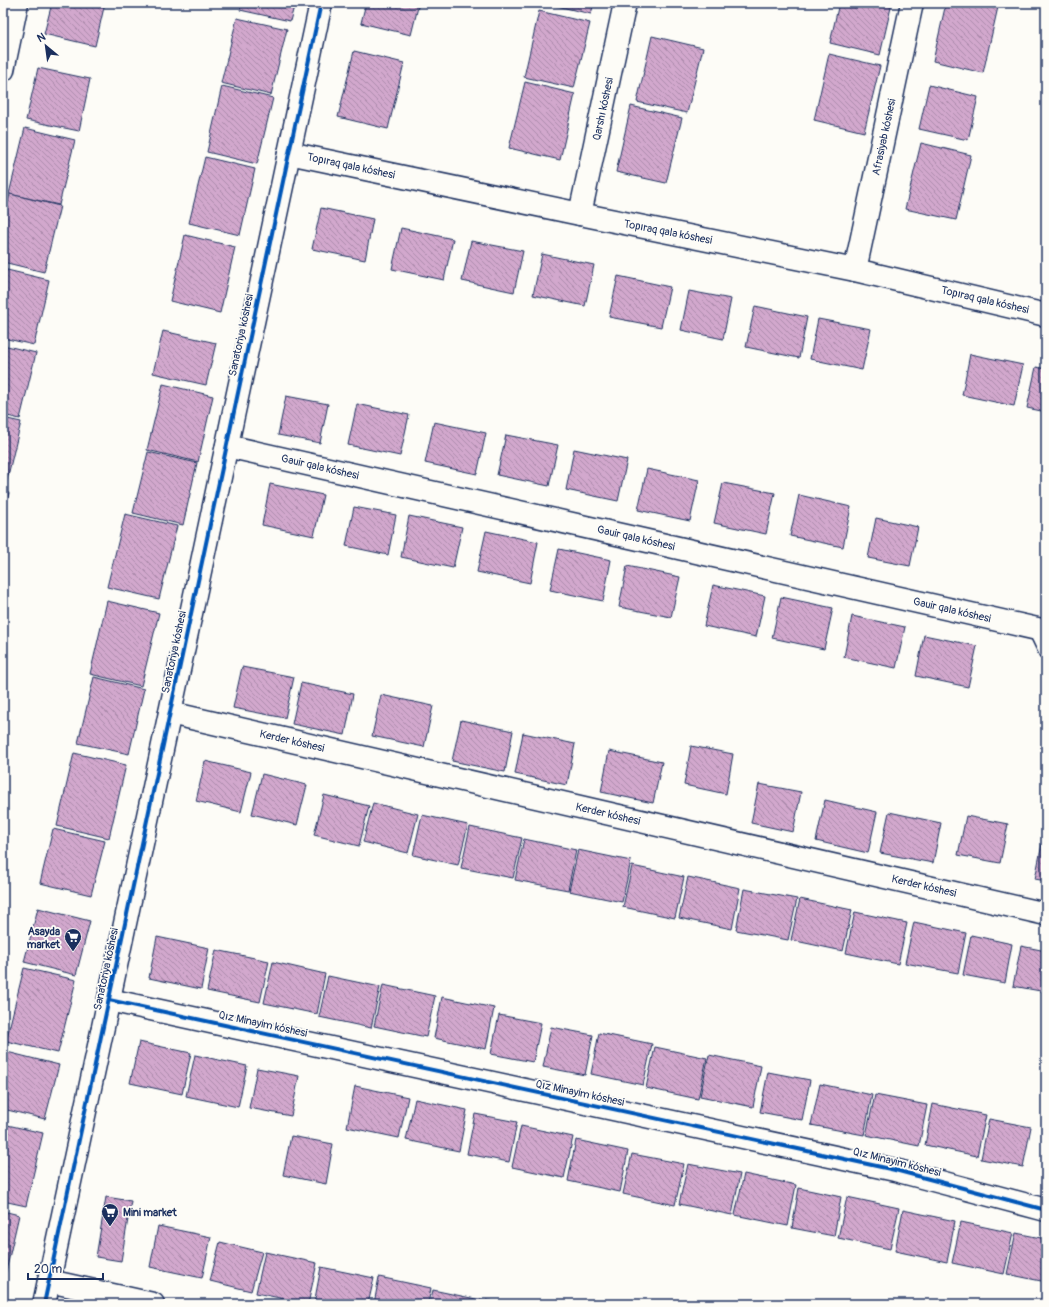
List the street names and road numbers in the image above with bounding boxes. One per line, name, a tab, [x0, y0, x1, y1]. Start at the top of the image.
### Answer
street label: Qarshı kóshesi	[590, 76, 616, 142]
street label: Afrasiyab kóshesi	[870, 97, 898, 177]
street label: Topıraq qala kóshesi	[306, 150, 396, 182]
street label: Topıraq qala kóshesi	[623, 217, 713, 247]
street label: Topıraq qala kóshesi	[940, 284, 1030, 316]
street label: Sanatoriya kóshesi	[226, 293, 256, 377]
street label: Gauir qala kóshesi	[280, 452, 360, 482]
street label: Gauir qala kóshesi	[596, 523, 676, 553]
street label: Gauir qala kóshesi	[912, 595, 992, 625]
street label: Sanatoriya kóshesi	[159, 610, 189, 694]
street label: Kerder kóshesi	[258, 727, 326, 755]
street label: Kerder kóshesi	[574, 800, 642, 828]
street label: Kerder kóshesi	[890, 872, 958, 900]
street label: Sanatoriya kóshesi	[91, 927, 121, 1011]
street label: Qız Minayim kóshesi	[217, 1008, 309, 1040]
street label: Qız Minayim kóshesi	[534, 1077, 626, 1109]
street label: Qız Minayim kóshesi	[852, 1145, 942, 1179]

